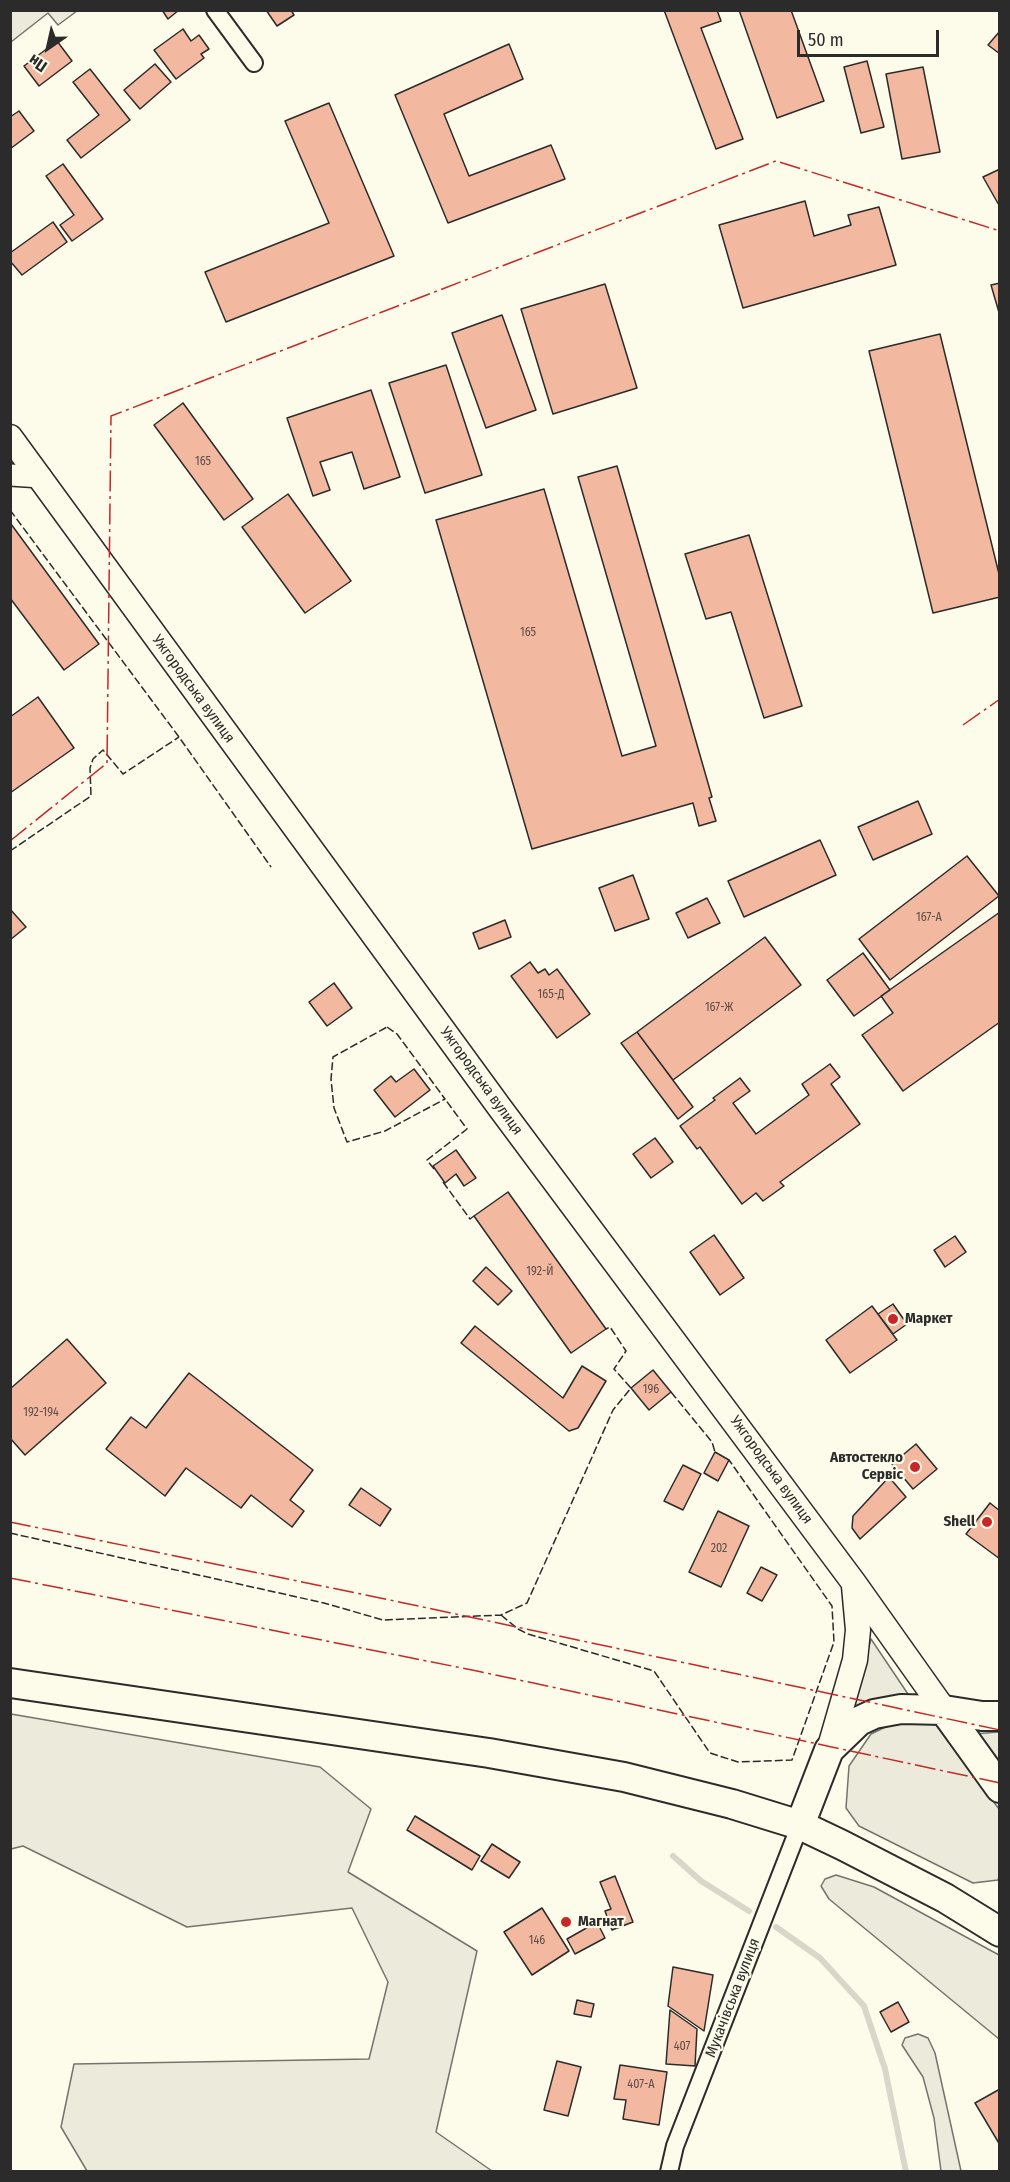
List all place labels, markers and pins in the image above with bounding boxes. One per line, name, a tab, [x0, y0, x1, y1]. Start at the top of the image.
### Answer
place label: Маркет	[905, 1310, 952, 1328]
marker: Маркет	[886, 1312, 900, 1326]
place label: Автостекло Сервіс	[830, 1449, 903, 1484]
marker: Автостекло Сервіс	[908, 1460, 922, 1474]
place label: Shell	[944, 1513, 975, 1531]
marker: Shell	[980, 1515, 994, 1529]
place label: Магнат	[578, 1913, 624, 1931]
marker: Магнат	[559, 1915, 573, 1929]

